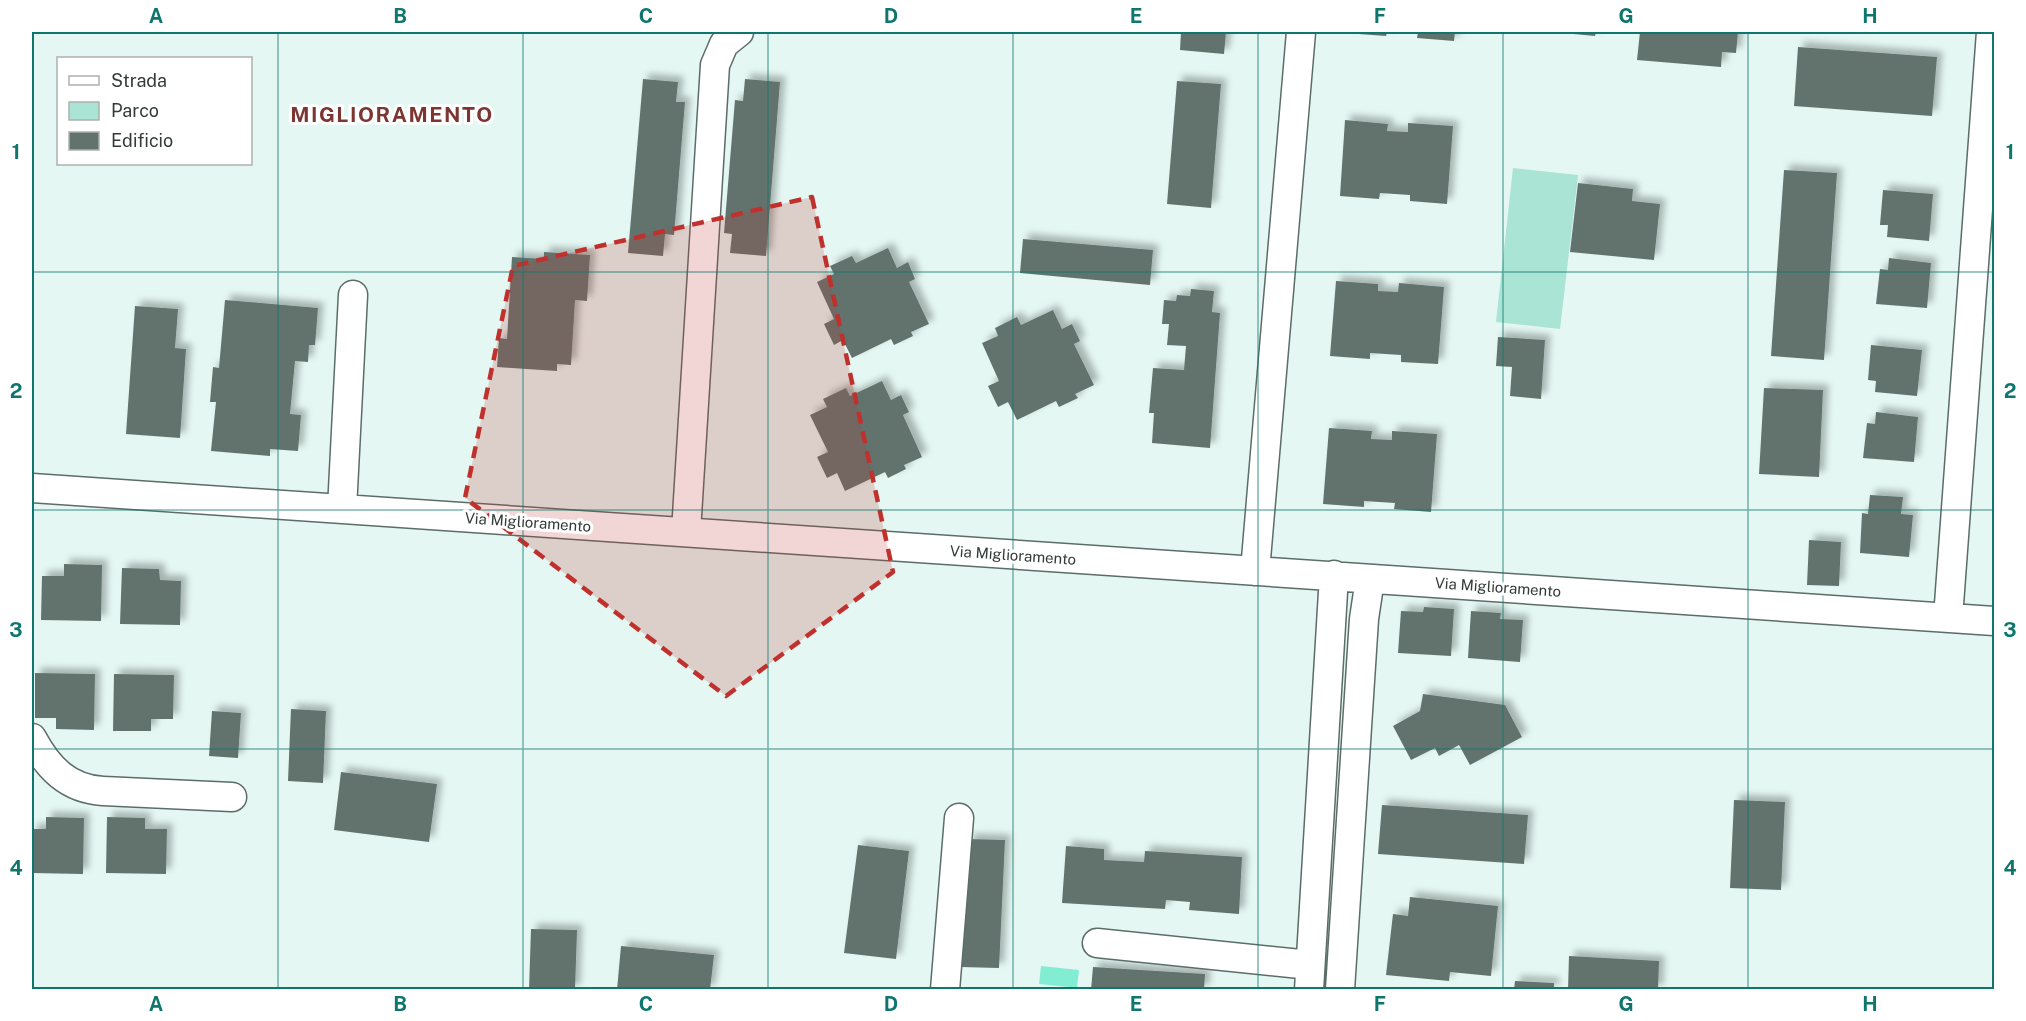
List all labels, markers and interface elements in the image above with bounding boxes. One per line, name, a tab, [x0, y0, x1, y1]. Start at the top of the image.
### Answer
text: A	[149, 4, 163, 28]
text: B	[393, 4, 407, 28]
text: C	[639, 4, 653, 28]
text: D	[884, 4, 898, 28]
text: E	[1130, 4, 1142, 28]
text: F	[1374, 4, 1386, 28]
text: G	[1618, 4, 1634, 28]
text: H	[1862, 4, 1878, 28]
legend	[57, 57, 252, 165]
text: Strada	[111, 70, 167, 91]
text: Parco	[111, 100, 159, 121]
district label: MIGLIORAMENTO	[290, 102, 494, 127]
text: Edificio	[111, 130, 173, 151]
text: 1	[12, 140, 20, 164]
text: 1	[2006, 140, 2014, 164]
text: 2	[10, 379, 22, 403]
text: 2	[2004, 379, 2016, 403]
street label: Via Miglioramento	[464, 509, 592, 535]
street label: Via Miglioramento	[949, 542, 1077, 568]
street label: Via Miglioramento	[1434, 574, 1562, 600]
text: 3	[9, 618, 23, 642]
text: 3	[2003, 618, 2017, 642]
text: 4	[9, 856, 23, 880]
text: 4	[2003, 856, 2017, 880]
text: A	[149, 992, 163, 1016]
text: B	[393, 992, 407, 1016]
text: C	[639, 992, 653, 1016]
text: D	[884, 992, 898, 1016]
text: E	[1130, 992, 1142, 1016]
text: F	[1374, 992, 1386, 1016]
text: G	[1618, 992, 1634, 1016]
text: H	[1862, 992, 1878, 1016]

